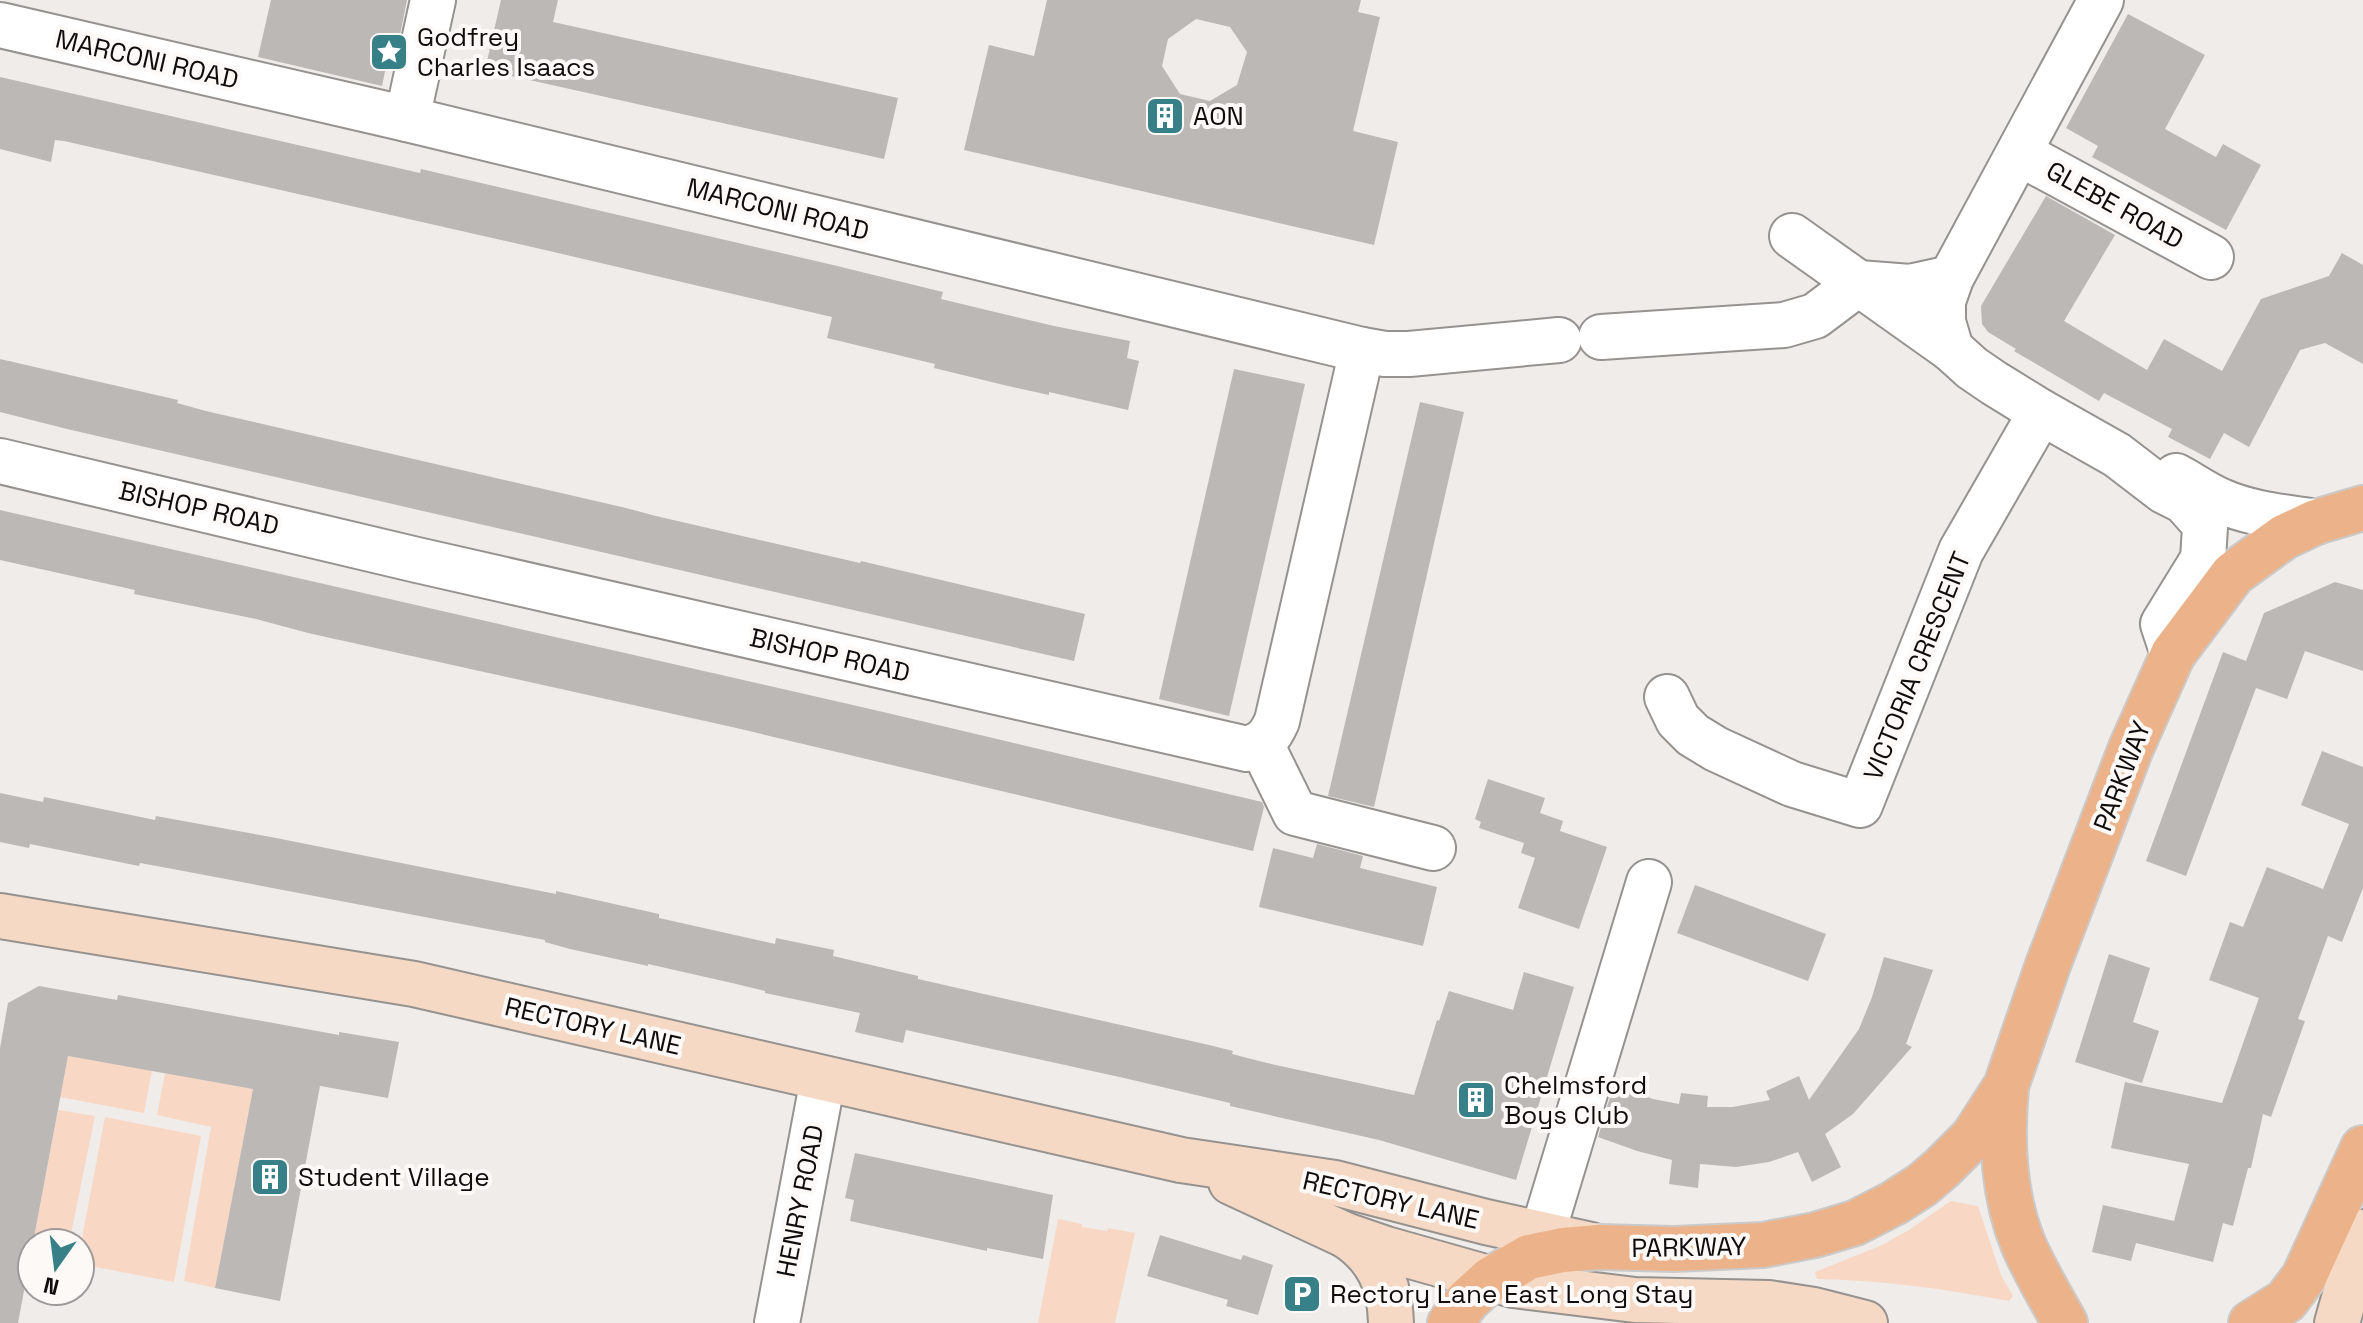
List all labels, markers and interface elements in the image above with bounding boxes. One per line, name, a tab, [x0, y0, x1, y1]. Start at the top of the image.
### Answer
place label: Godfrey Charles Isaacs	[417, 20, 595, 84]
street label: MARCONI ROAD	[52, 21, 242, 97]
place icon: Godfrey Charles Isaacs	[368, 31, 410, 73]
building icon: AON	[1144, 95, 1186, 137]
place label: AON	[1193, 99, 1244, 133]
street label: GLEBE ROAD	[2040, 153, 2190, 257]
street label: MARCONI ROAD	[683, 170, 873, 248]
street label: BISHOP ROAD	[116, 473, 282, 543]
street label: VICTORIA CRESCENT	[1856, 547, 1978, 785]
street label: BISHOP ROAD	[747, 620, 913, 690]
street label: PARKWAY	[2085, 716, 2159, 836]
street label: RECTORY LANE	[502, 989, 684, 1063]
place label: Chelmsford Boys Club	[1504, 1068, 1647, 1132]
building icon: Chelmsford Boys Club	[1455, 1079, 1497, 1121]
street label: HENRY ROAD	[769, 1122, 831, 1280]
building icon: Student Village	[249, 1156, 291, 1198]
place label: Student Village	[298, 1160, 490, 1194]
street label: RECTORY LANE	[1300, 1163, 1482, 1237]
north arrow	[16, 1227, 96, 1307]
street label: PARKWAY	[1631, 1229, 1747, 1265]
text: N	[41, 1271, 62, 1302]
parking icon: Rectory Lane East Long Stay	[1281, 1273, 1323, 1315]
place label: Rectory Lane East Long Stay	[1330, 1277, 1693, 1311]

